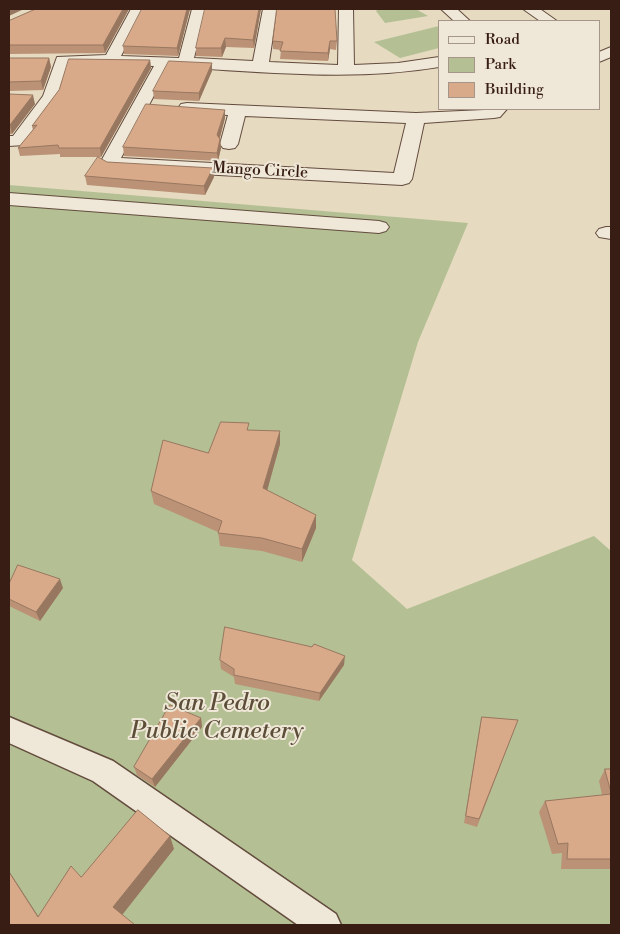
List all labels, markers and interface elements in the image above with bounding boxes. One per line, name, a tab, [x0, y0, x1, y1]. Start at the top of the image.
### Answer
legend	[438, 20, 600, 110]
text: Road	[485, 30, 520, 49]
text: Park	[485, 55, 516, 74]
text: Building	[485, 80, 544, 99]
street label: Mango Circle	[212, 159, 308, 183]
park label: San Pedro Public Cemetery	[130, 690, 304, 746]

